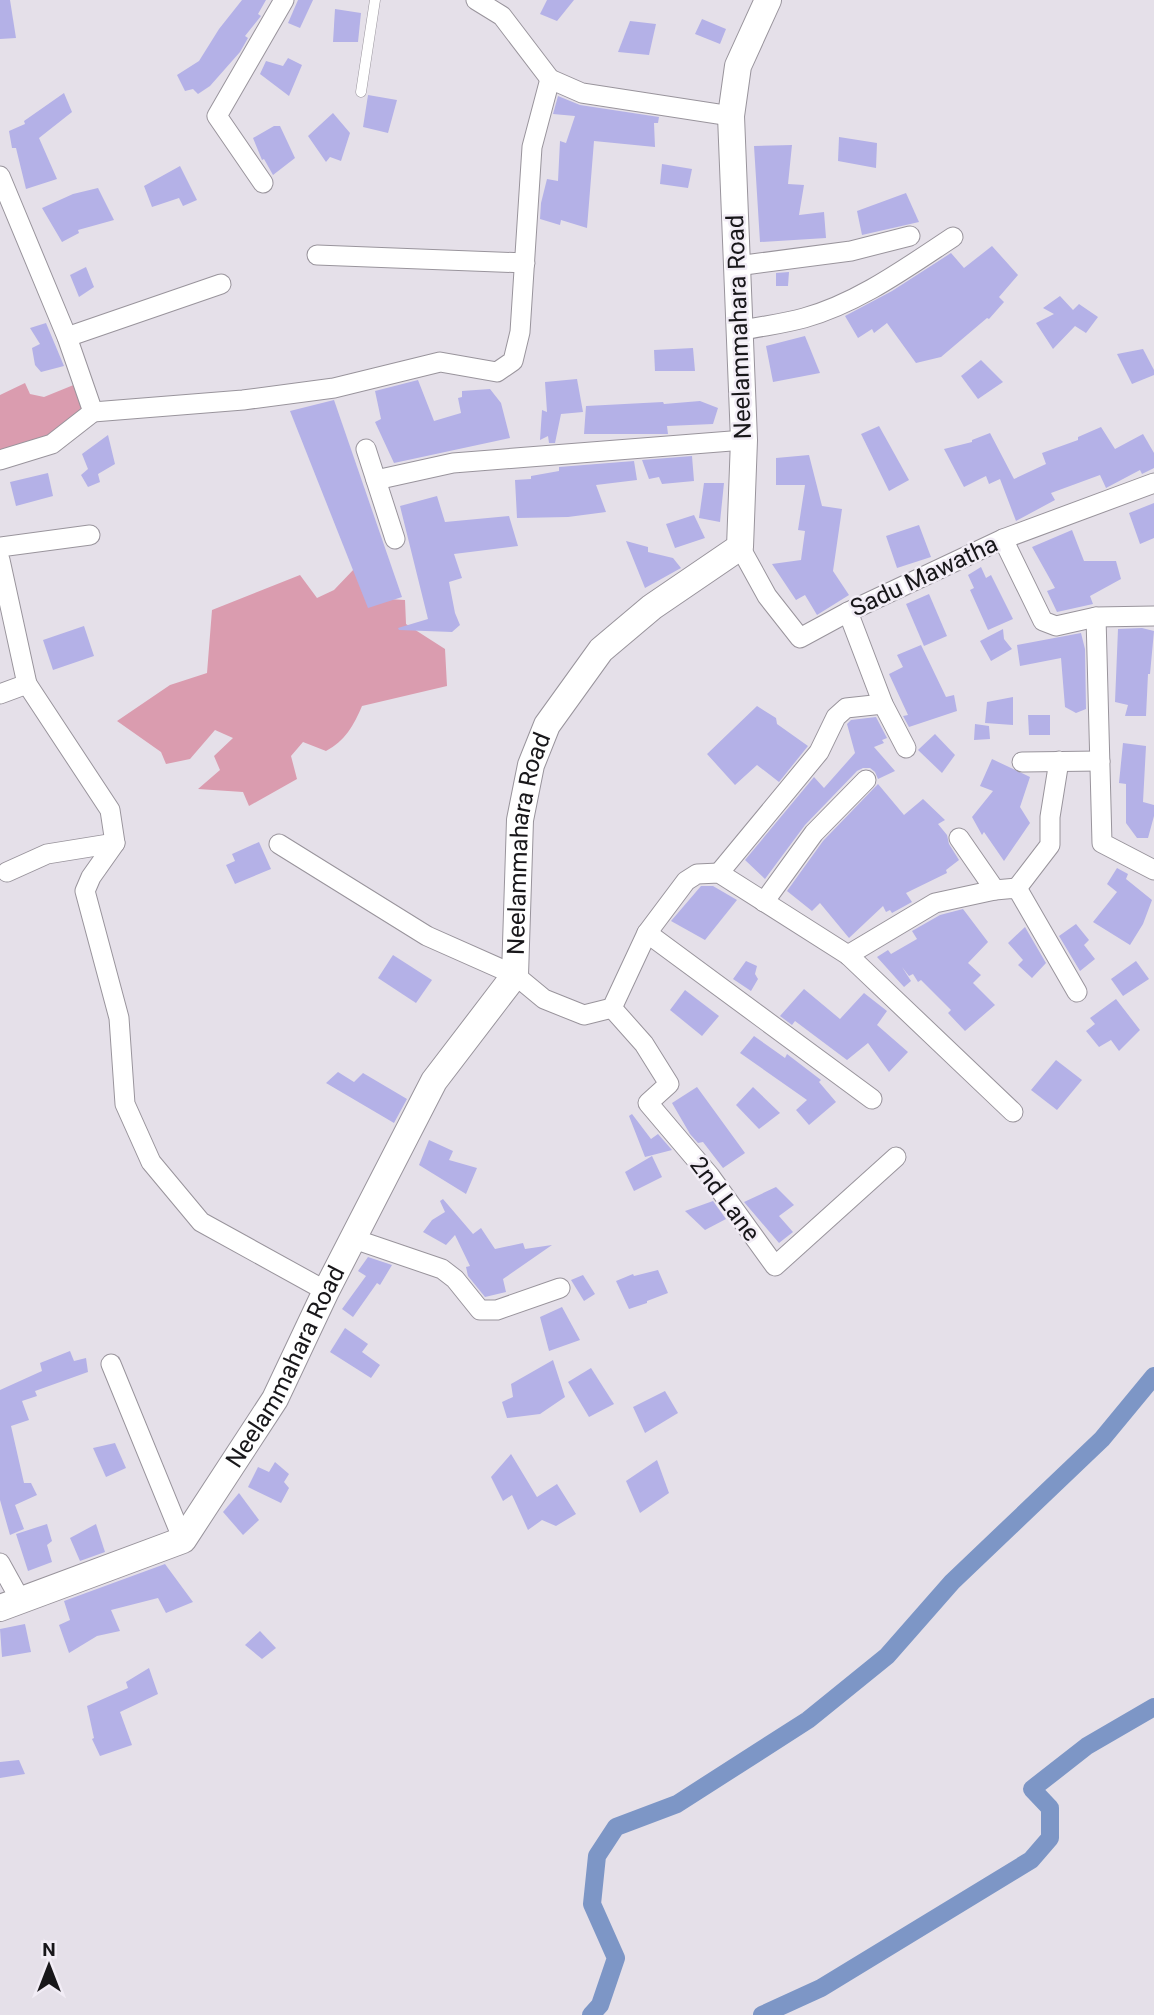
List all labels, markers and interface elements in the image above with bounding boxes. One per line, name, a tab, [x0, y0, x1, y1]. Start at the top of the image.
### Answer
street label: Neelammahara Road	[721, 214, 757, 440]
street label: Sadu Mawatha	[846, 530, 1002, 622]
street label: Neelammahara Road	[502, 729, 556, 955]
street label: 2nd Lane	[684, 1151, 766, 1247]
street label: Neelammahara Road	[220, 1261, 350, 1473]
north arrow	[14, 1931, 84, 2001]
text: N	[42, 1938, 56, 1961]

